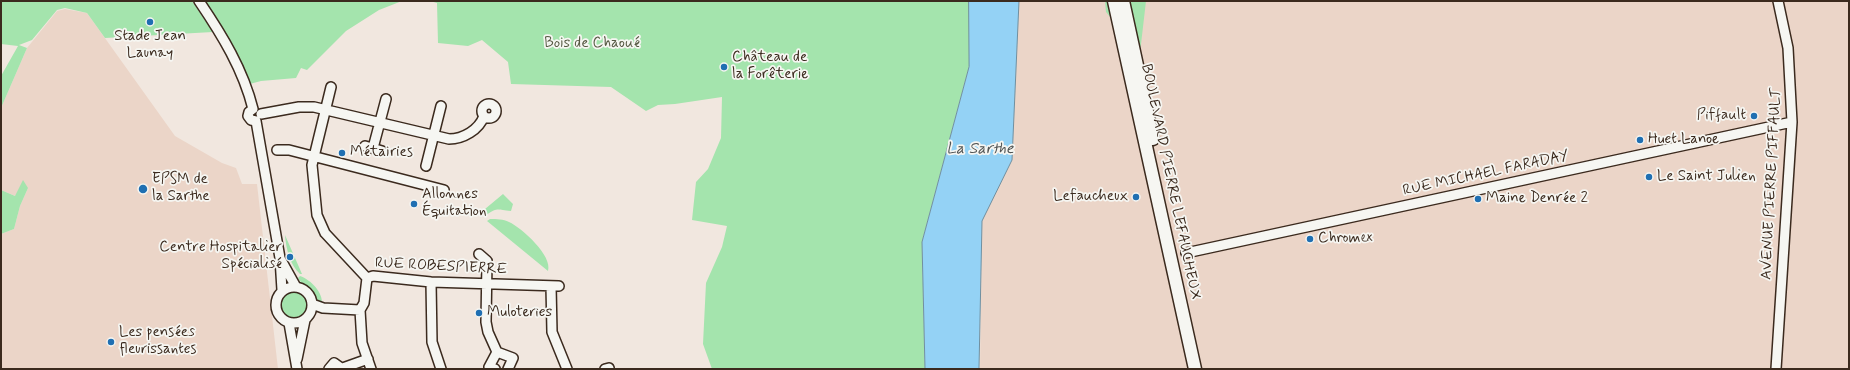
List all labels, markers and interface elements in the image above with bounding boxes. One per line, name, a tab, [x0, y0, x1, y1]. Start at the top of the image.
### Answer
marker: Stade Jean Launay	[145, 17, 155, 27]
place label: Stade Jean Launay	[114, 28, 186, 63]
park label: Bois de Chaoué	[544, 35, 640, 53]
place label: Château de la Forêterie	[732, 49, 808, 84]
marker: Château de la Forêterie	[719, 62, 729, 72]
street label: BOULEVARD PIERRE LEFAUCHEUX	[1136, 63, 1204, 301]
street label: AVENUE PIERRE PIFFAULT	[1758, 88, 1786, 280]
place label: Piffault	[1697, 107, 1746, 125]
marker: Piffault	[1749, 111, 1759, 121]
place label: Huet Lanoe	[1648, 131, 1719, 149]
marker: Huet Lanoe	[1635, 135, 1645, 145]
water label: La Sarthe	[946, 140, 1014, 160]
place label: Métairies	[350, 144, 413, 162]
marker: Métairies	[337, 148, 347, 158]
street label: RUE MICHAEL FARADAY	[1401, 148, 1571, 200]
place label: Le Saint Julien	[1657, 168, 1756, 186]
place label: EPSM de la Sarthe	[152, 171, 210, 206]
marker: Le Saint Julien	[1644, 172, 1654, 182]
marker: EPSM de la Sarthe	[137, 183, 149, 195]
place label: Allonnes Équitation	[422, 186, 486, 221]
place label: Lefaucheux	[1053, 188, 1128, 206]
place label: Maine Denrée 2	[1486, 190, 1588, 208]
marker: Lefaucheux	[1131, 192, 1141, 202]
marker: Maine Denrée 2	[1473, 194, 1483, 204]
marker: Allonnes Équitation	[409, 199, 419, 209]
place label: Chromex	[1318, 230, 1373, 248]
marker: Chromex	[1305, 234, 1315, 244]
place label: Centre Hospitalier Spécialisé	[159, 239, 282, 274]
marker: Centre Hospitalier Spécialisé	[285, 252, 295, 262]
street label: RUE ROBESPIERRE	[375, 255, 507, 279]
place label: Muloteries	[487, 304, 552, 322]
marker: Muloteries	[474, 308, 484, 318]
place label: Les pensées fleurissantes	[119, 324, 196, 359]
marker: Les pensées fleurissantes	[106, 337, 116, 347]

